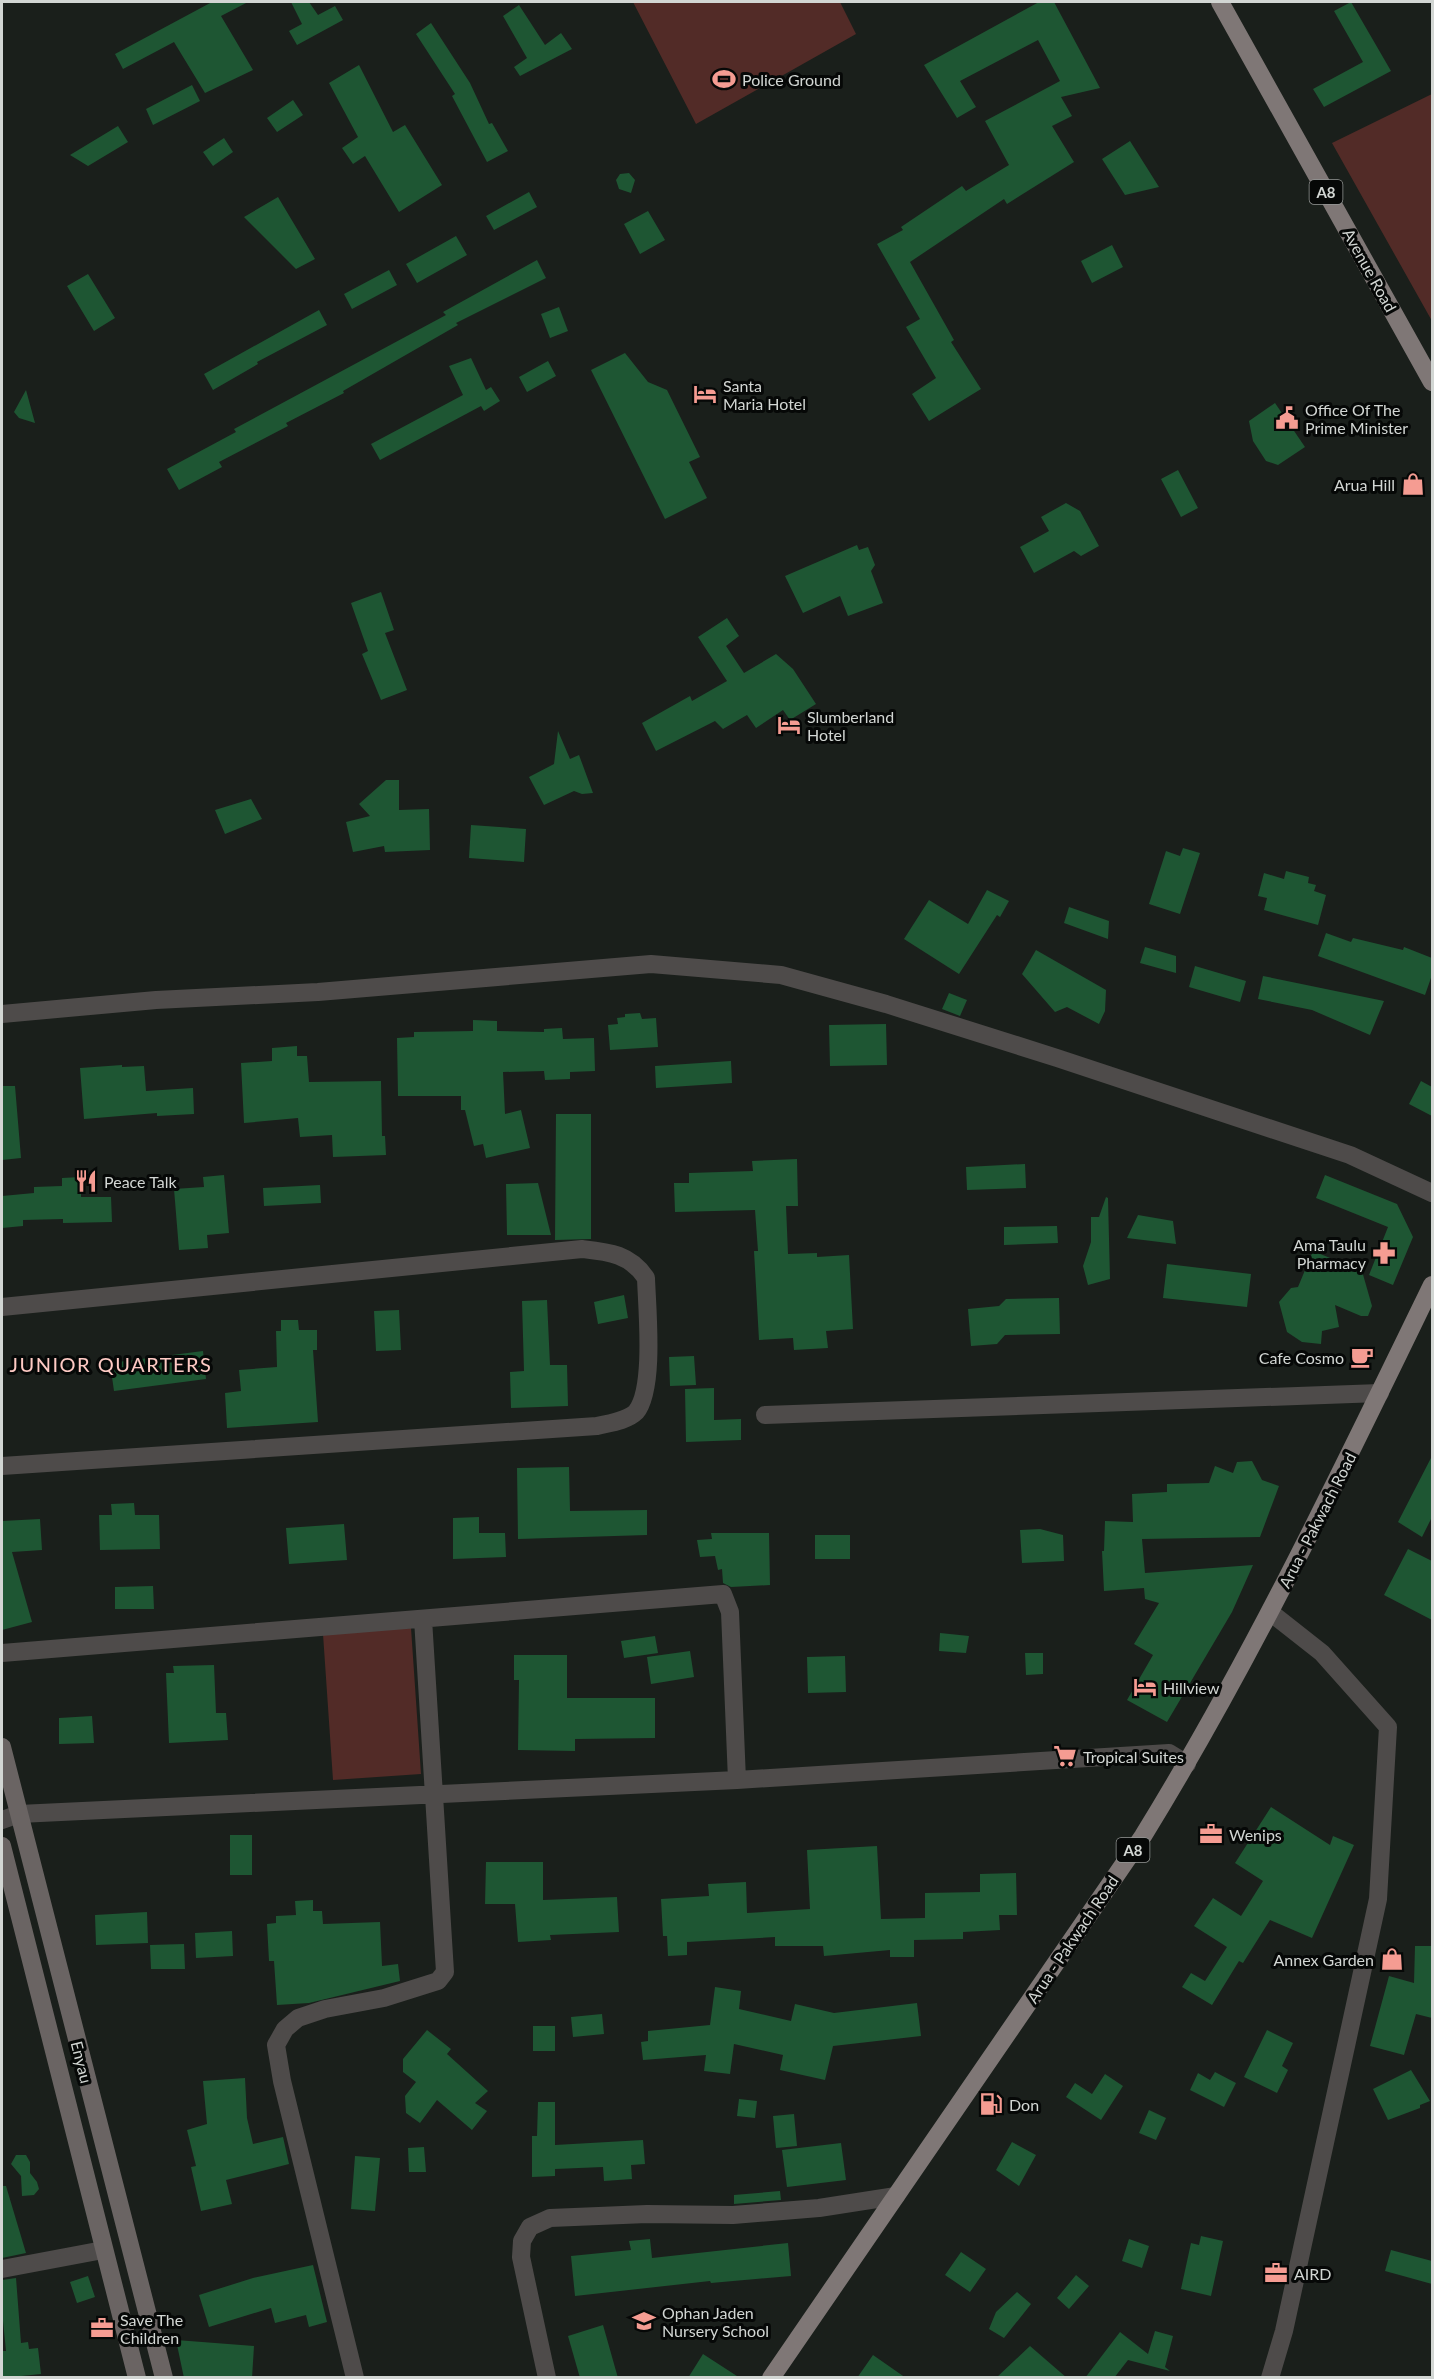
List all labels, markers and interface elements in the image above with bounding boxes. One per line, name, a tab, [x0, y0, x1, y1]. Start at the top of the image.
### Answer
sports icon: Police Ground	[711, 66, 737, 92]
place label: Police Ground	[742, 70, 841, 89]
road number: A8	[1310, 180, 1342, 204]
street label: Avenue Road	[1339, 225, 1401, 315]
place label: Santa Maria Hotel	[723, 376, 806, 413]
hotel icon: Santa Maria Hotel	[692, 381, 718, 407]
place label: Office Of The Prime Minister	[1305, 400, 1408, 437]
public building icon: Office Of The Prime Minister	[1274, 405, 1300, 431]
shop icon: Arua Hill	[1400, 471, 1426, 497]
place label: Arua Hill	[1334, 475, 1395, 494]
place label: Slumberland Hotel	[807, 707, 894, 744]
hotel icon: Slumberland Hotel	[776, 712, 802, 738]
restaurant icon: Peace Talk	[73, 1168, 99, 1194]
place label: Peace Talk	[104, 1172, 177, 1191]
place label: Ama Taulu Pharmacy	[1293, 1235, 1367, 1272]
pharmacy icon: Ama Taulu Pharmacy	[1371, 1240, 1397, 1266]
cafe icon: Cafe Cosmo	[1349, 1344, 1375, 1370]
place label: Cafe Cosmo	[1259, 1348, 1344, 1367]
district label: JUNIOR QUARTERS	[10, 1352, 212, 1376]
street label: Arua - Pakwach Road	[1275, 1449, 1359, 1591]
hotel icon: Hillview	[1132, 1674, 1158, 1700]
place label: Hillview	[1163, 1678, 1220, 1697]
supermarket icon: Tropical Suites	[1052, 1743, 1078, 1769]
place label: Tropical Suites	[1083, 1747, 1184, 1766]
office icon: Wenips	[1198, 1821, 1224, 1847]
place label: Wenips	[1229, 1825, 1282, 1844]
road number: A8	[1116, 1838, 1150, 1862]
street label: Arua - Pakwach Road	[1022, 1872, 1122, 2006]
shop icon: Annex Garden	[1379, 1946, 1405, 1972]
place label: Annex Garden	[1273, 1950, 1374, 1969]
street label: Enyau	[68, 2039, 96, 2085]
fuel station icon: Don	[978, 2091, 1004, 2117]
place label: Don	[1009, 2095, 1039, 2114]
office icon: AIRD	[1263, 2260, 1289, 2286]
place label: AIRD	[1294, 2264, 1332, 2283]
place label: Ophan Jaden Nursery School	[662, 2303, 769, 2340]
school or university icon: Ophan Jaden Nursery School	[631, 2308, 657, 2334]
place label: Save The Children	[120, 2310, 183, 2347]
office icon: Save The Children	[89, 2315, 115, 2341]

